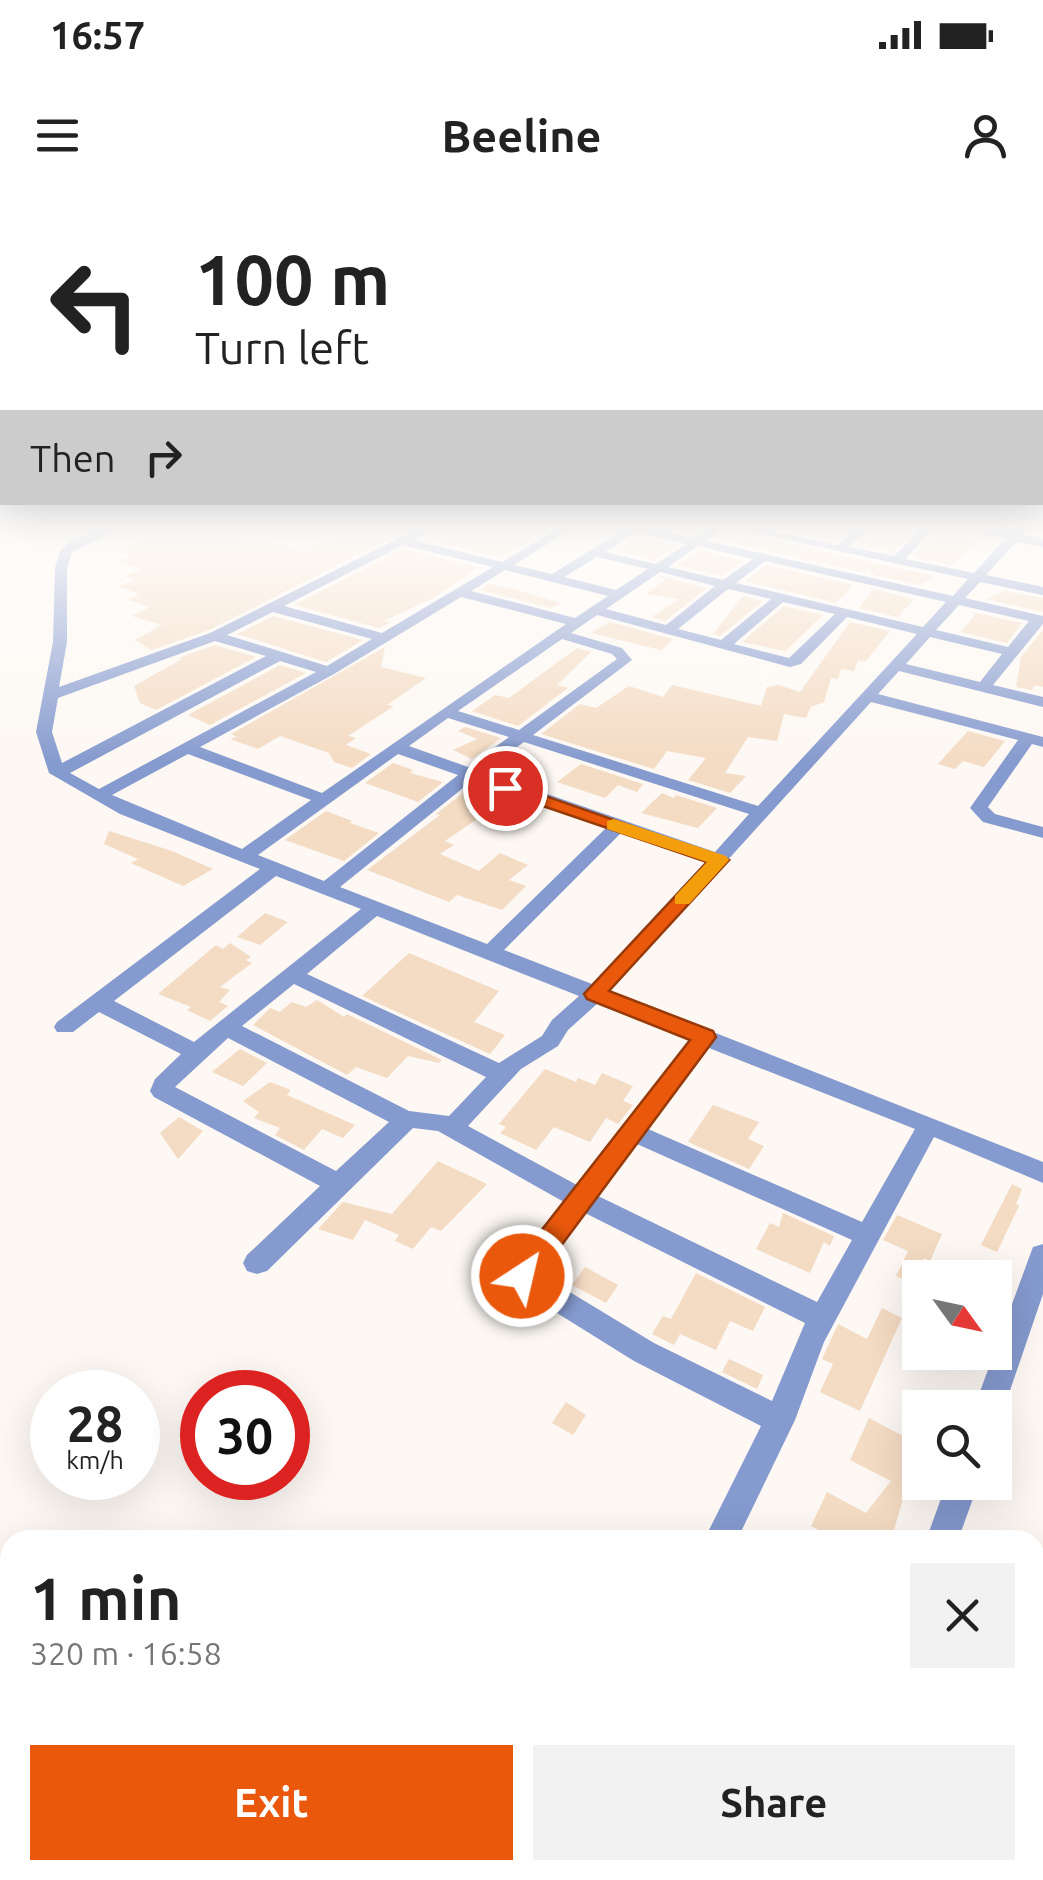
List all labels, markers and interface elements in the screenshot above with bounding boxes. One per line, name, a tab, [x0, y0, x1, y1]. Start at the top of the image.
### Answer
text: 16:57	[50, 14, 145, 56]
icon: menu	[30, 108, 85, 163]
icon: person	[958, 108, 1013, 163]
text: Beeline	[441, 110, 602, 161]
icon: left	[30, 240, 160, 370]
text: 100 m	[195, 240, 390, 318]
text: Turn left	[195, 322, 369, 373]
icon: right	[136, 430, 191, 485]
text: Then	[30, 437, 116, 479]
pin	[463, 746, 548, 831]
icon: arrive	[478, 761, 533, 816]
position arrow	[470, 1224, 574, 1328]
north arrow	[902, 1260, 1012, 1370]
map controls	[902, 1260, 1012, 1500]
speed limit sign: 30	[180, 1370, 310, 1500]
button: search	[902, 1390, 1012, 1500]
text: 28	[67, 1395, 123, 1451]
text: km/h	[66, 1446, 124, 1474]
button: close	[910, 1563, 1015, 1668]
text: 1 min	[30, 1564, 182, 1631]
text: 320 m · 16:58	[30, 1635, 222, 1671]
button: Exit	[30, 1745, 513, 1860]
button: Share	[533, 1745, 1015, 1860]

